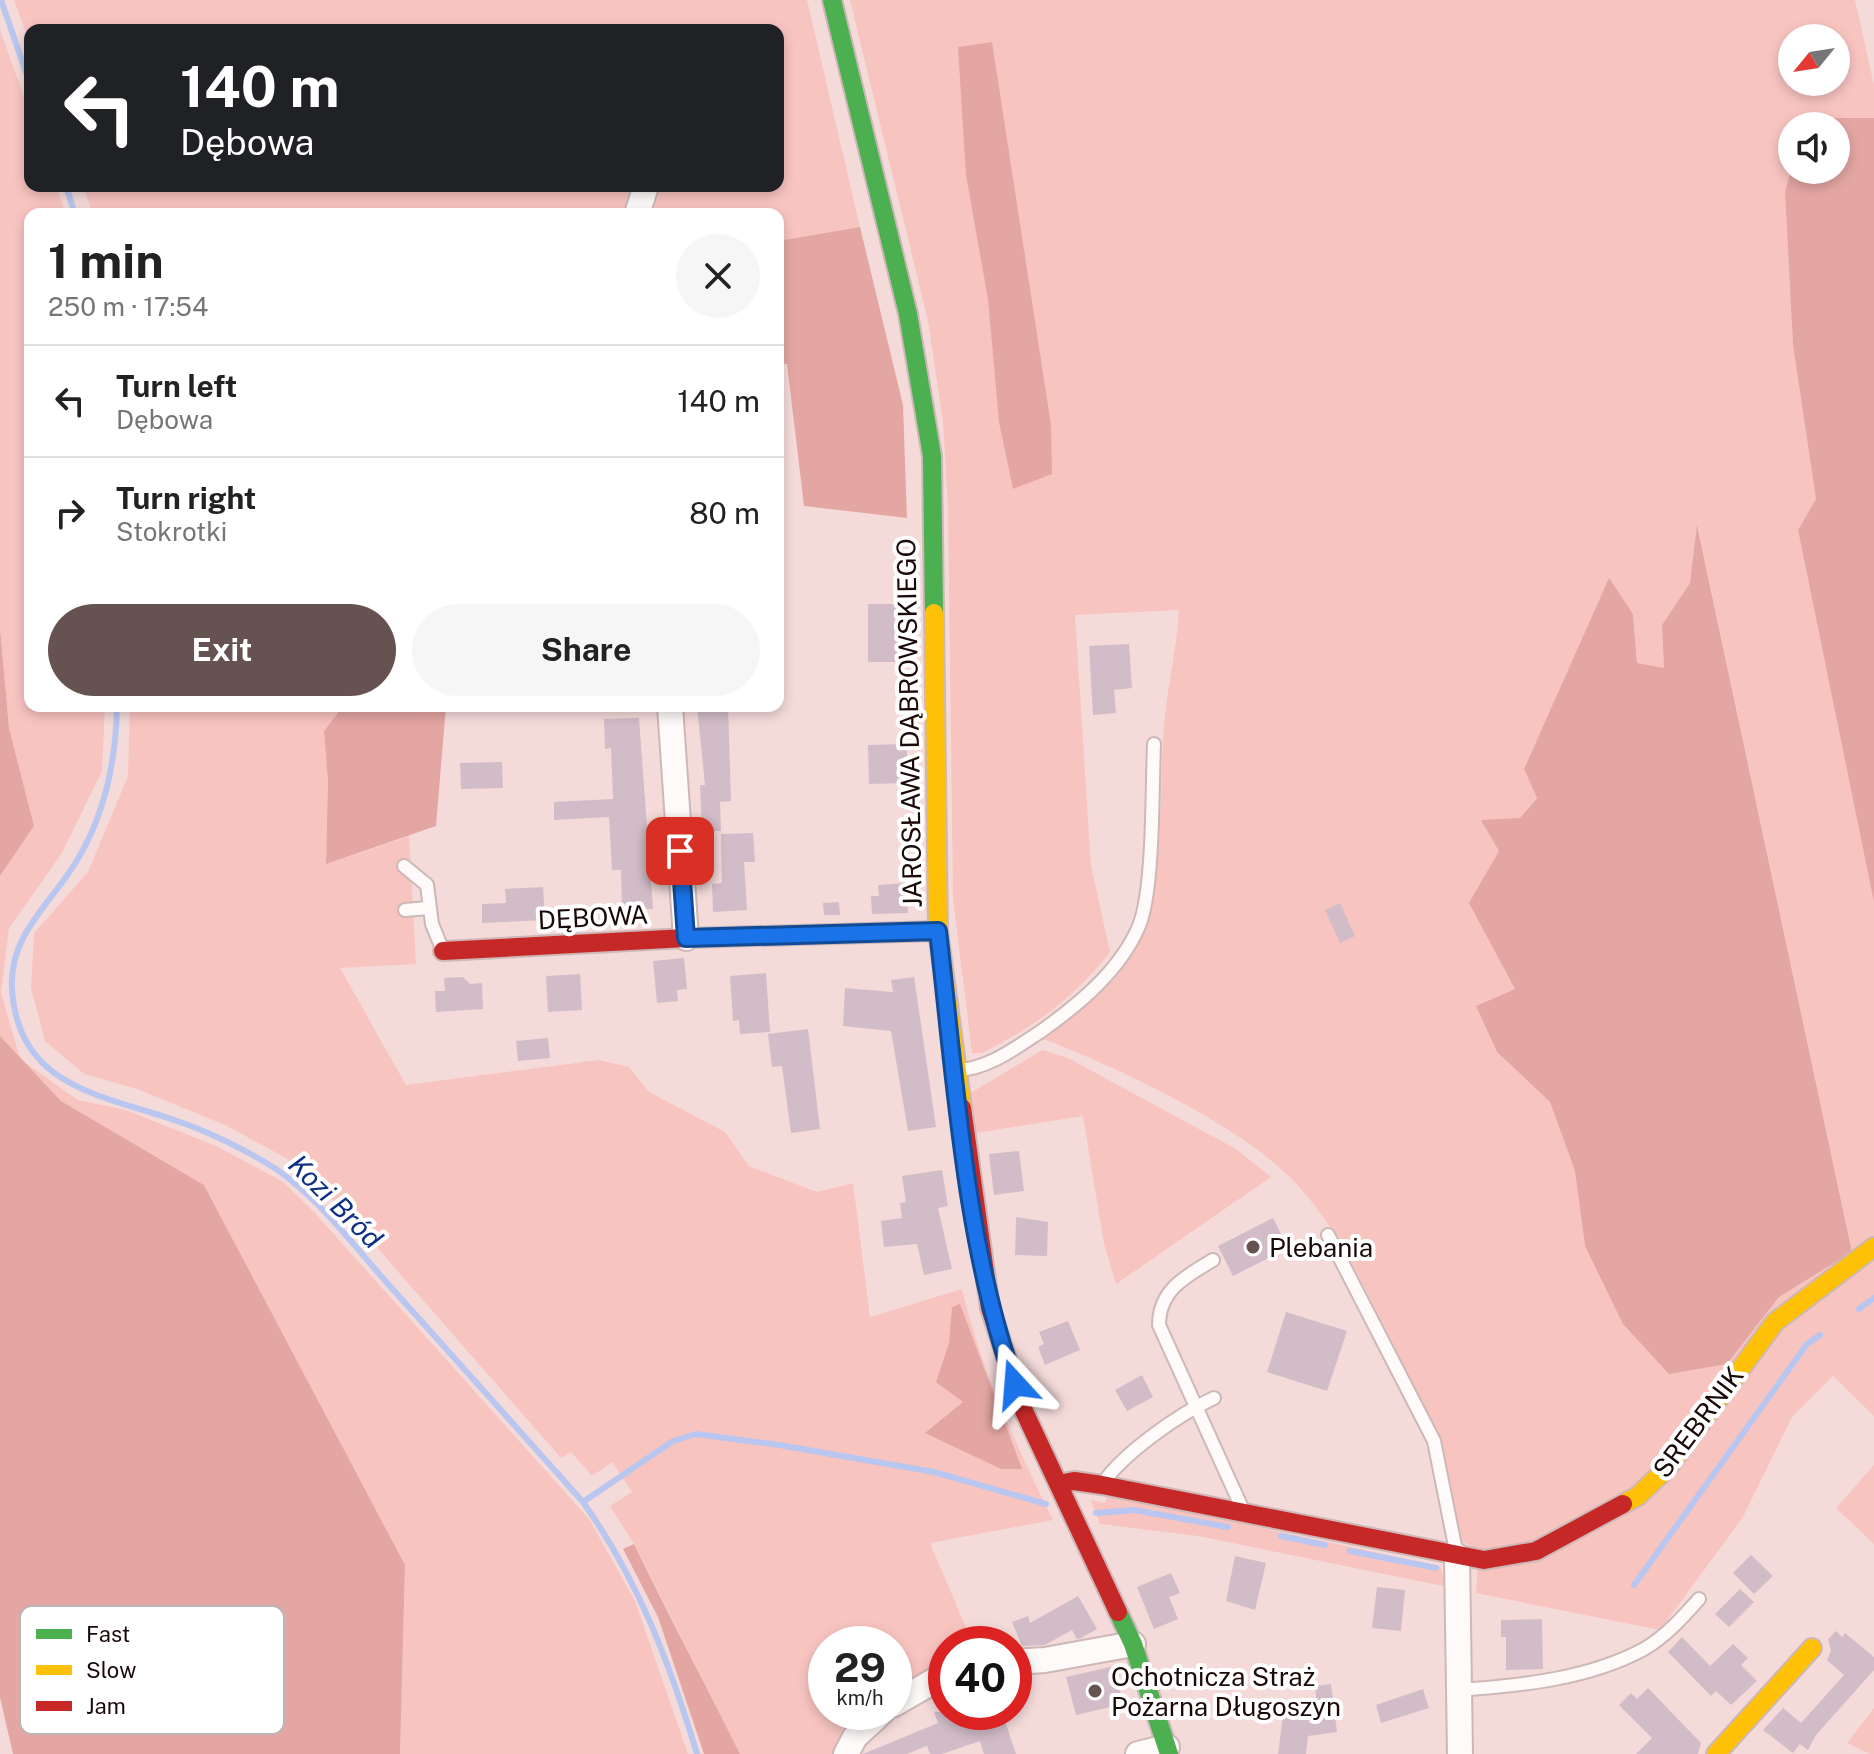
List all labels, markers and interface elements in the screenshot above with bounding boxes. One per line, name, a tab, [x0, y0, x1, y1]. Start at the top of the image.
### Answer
north arrow	[1778, 24, 1850, 96]
map controls	[1778, 24, 1850, 184]
text: 140 m	[180, 54, 340, 120]
icon: left	[48, 56, 152, 160]
button: sound	[1778, 112, 1850, 184]
text: Dębowa	[180, 121, 315, 163]
text: 1 min	[48, 232, 164, 289]
button: close	[676, 234, 760, 318]
text: 250 m · 17:54	[48, 291, 208, 322]
text: Turn left	[116, 368, 237, 404]
icon: left	[48, 379, 92, 423]
text: 140 m	[677, 383, 760, 419]
text: Dębowa	[116, 404, 213, 435]
text: Turn right	[116, 480, 256, 516]
icon: right	[48, 491, 92, 535]
text: 80 m	[689, 495, 760, 531]
text: Stokrotki	[116, 516, 227, 547]
street label: JAROSŁAWA DĄBROWSKIEGO	[890, 538, 928, 908]
button: Exit	[48, 604, 396, 696]
button: Share	[412, 604, 760, 696]
pin	[646, 817, 714, 885]
icon: arrive	[658, 829, 702, 873]
street label: DĘBOWA	[537, 899, 649, 935]
water label: Kozi Bród	[282, 1147, 390, 1255]
place label: Plebania	[1269, 1232, 1373, 1263]
marker: Plebania	[1244, 1238, 1262, 1256]
position arrow	[973, 1342, 1057, 1426]
street label: SREBRNIK	[1646, 1360, 1750, 1484]
legend	[20, 1606, 284, 1734]
text: Fast	[86, 1621, 130, 1647]
speed limit sign: 40	[928, 1626, 1032, 1730]
text: 29	[834, 1644, 886, 1691]
text: Slow	[86, 1657, 136, 1683]
place label: Ochotnicza Straż Pożarna Długoszyn	[1111, 1661, 1341, 1722]
marker: Ochotnicza Straż Pożarna Długoszyn	[1086, 1682, 1104, 1700]
text: km/h	[836, 1686, 884, 1710]
text: Jam	[86, 1693, 126, 1719]

